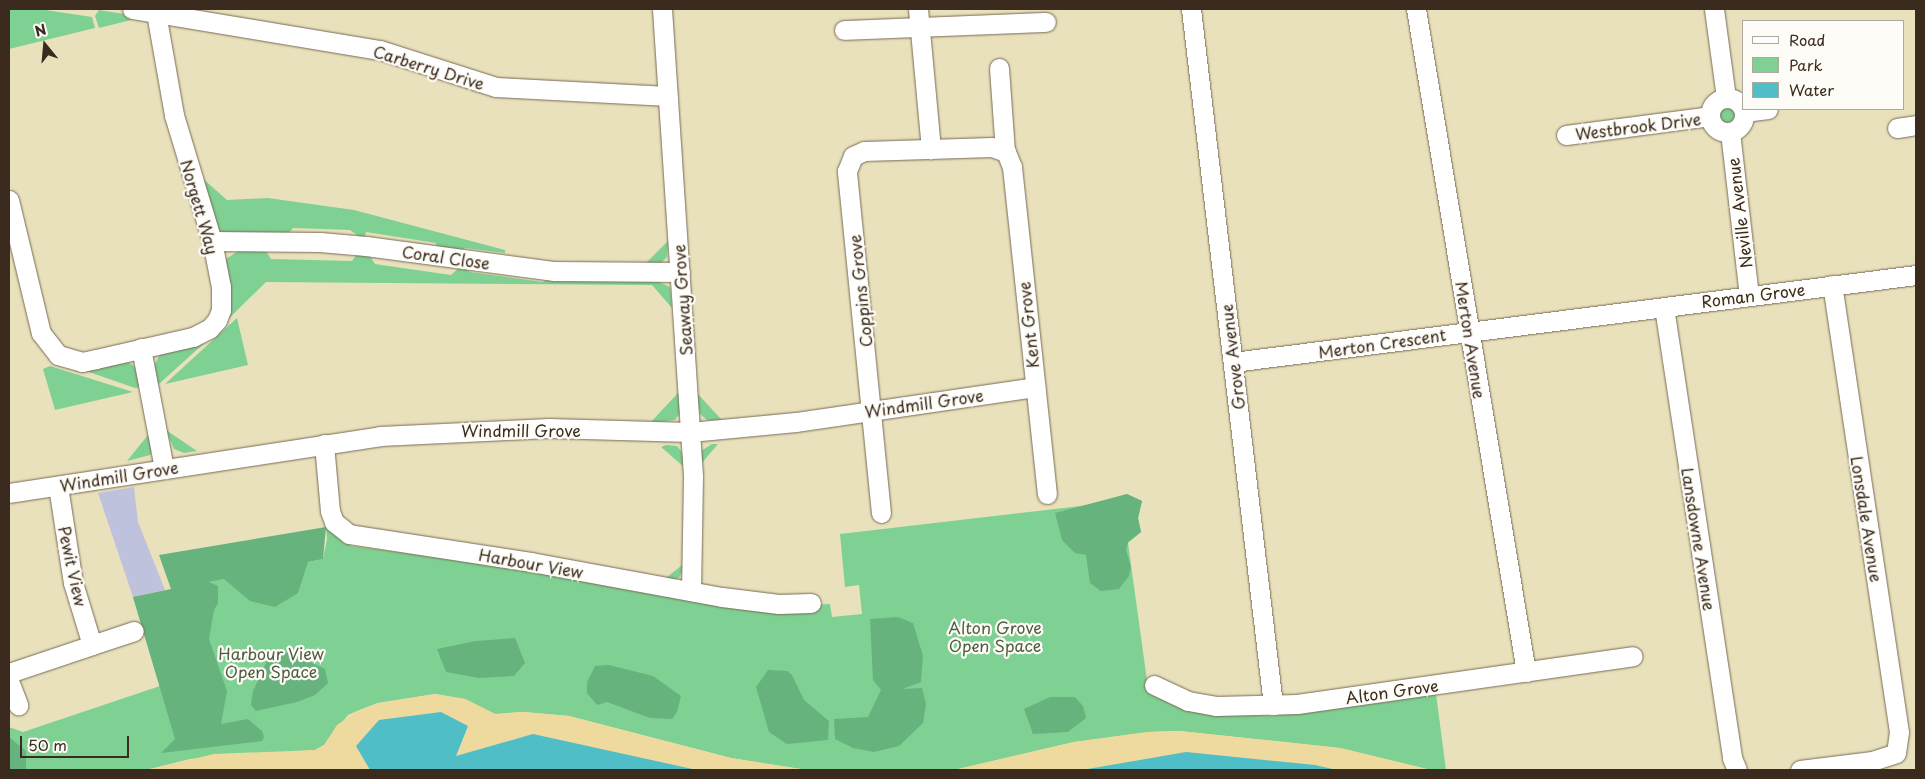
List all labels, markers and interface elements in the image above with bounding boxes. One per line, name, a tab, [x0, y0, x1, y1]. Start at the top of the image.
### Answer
text: N	[32, 19, 49, 42]
north arrow	[20, 20, 70, 70]
legend	[1742, 20, 1905, 110]
text: Road	[1789, 28, 1825, 51]
street label: Carberry Drive	[371, 41, 487, 93]
text: Park	[1789, 53, 1823, 76]
text: Water	[1789, 78, 1834, 101]
street label: Westbrook Drive	[1573, 109, 1703, 143]
street label: Norgett Way	[177, 157, 223, 257]
street label: Neville Avenue	[1723, 157, 1755, 269]
street label: Coppins Grove	[845, 234, 875, 348]
street label: Coral Close	[401, 241, 491, 273]
street label: Seaway Grove	[669, 244, 695, 356]
street label: Roman Grove	[1700, 279, 1806, 311]
street label: Kent Grove	[1014, 281, 1042, 369]
street label: Merton Avenue	[1452, 281, 1490, 399]
street label: Grove Avenue	[1216, 303, 1248, 411]
street label: Merton Crescent	[1317, 324, 1447, 362]
street label: Windmill Grove	[863, 385, 985, 421]
street label: Windmill Grove	[461, 420, 581, 440]
street label: Lonsdale Avenue	[1848, 455, 1886, 583]
street label: Windmill Grove	[58, 457, 180, 495]
street label: Lansdowne Avenue	[1678, 466, 1720, 612]
street label: Pewit View	[55, 524, 91, 608]
street label: Harbour View	[477, 544, 585, 582]
park label: Alton Grove Open Space	[948, 617, 1042, 655]
park label: Harbour View Open Space	[218, 643, 324, 681]
street label: Alton Grove	[1344, 675, 1440, 707]
scale bar	[22, 726, 131, 758]
text: 50 m	[28, 733, 67, 756]

